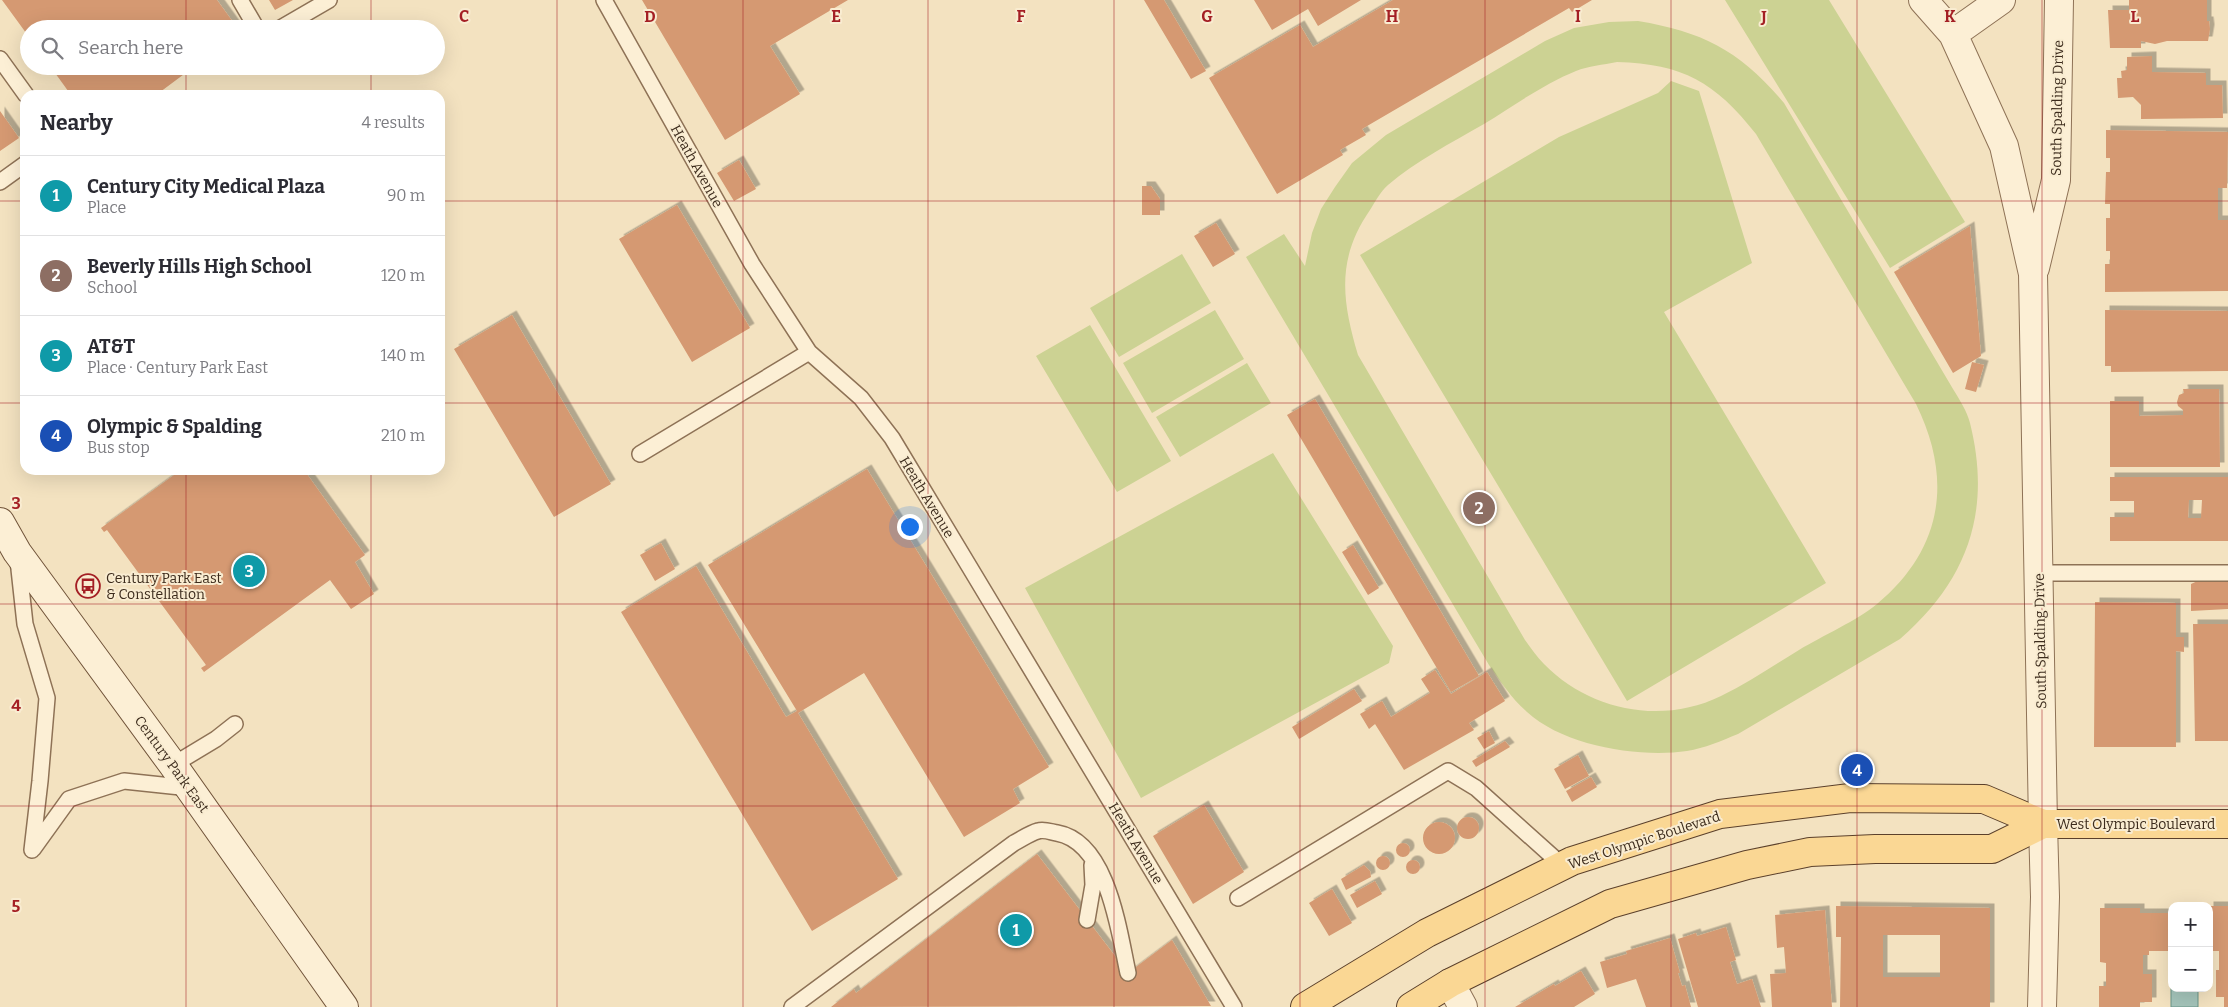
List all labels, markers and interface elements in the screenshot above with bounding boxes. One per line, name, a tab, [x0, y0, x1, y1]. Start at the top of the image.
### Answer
text: C	[459, 7, 469, 26]
text: D	[644, 7, 656, 26]
text: E	[831, 7, 841, 26]
text: F	[1017, 7, 1026, 26]
text: G	[1201, 7, 1213, 26]
text: H	[1386, 7, 1399, 26]
text: I	[1575, 7, 1581, 26]
text: J	[1760, 7, 1767, 26]
text: K	[1944, 7, 1956, 26]
text: L	[2131, 7, 2140, 26]
search box	[20, 20, 445, 75]
icon: search	[38, 34, 66, 62]
text: Search here	[78, 36, 183, 59]
street label: South Spalding Drive	[2048, 40, 2067, 176]
text: Nearby	[40, 110, 113, 136]
text: 4 results	[362, 113, 425, 132]
street label: Heath Avenue	[667, 122, 726, 211]
text: Century City Medical Plaza	[87, 175, 325, 198]
text: 1	[53, 186, 59, 205]
text: 90 m	[387, 186, 425, 205]
text: Place	[87, 198, 126, 217]
text: Beverly Hills High School	[87, 255, 312, 278]
text: 2	[51, 266, 61, 285]
text: 120 m	[381, 266, 425, 285]
text: School	[87, 278, 137, 297]
text: AT&T	[87, 335, 135, 358]
text: 3	[51, 346, 61, 365]
text: 140 m	[380, 346, 425, 365]
text: Place · Century Park East	[87, 358, 268, 377]
text: Olympic & Spalding	[87, 415, 262, 438]
text: 4	[51, 426, 61, 445]
text: 210 m	[381, 426, 425, 445]
text: Bus stop	[87, 438, 150, 457]
street label: Heath Avenue	[896, 453, 958, 541]
pin: 2	[1463, 489, 1495, 527]
text: 3	[11, 494, 21, 513]
your location	[897, 514, 923, 540]
pin: 3	[233, 552, 265, 590]
place label: Century Park East & Constellation	[106, 570, 222, 603]
bus stop icon: Century Park East & Constellation	[75, 573, 101, 599]
street label: South Spalding Drive	[2031, 573, 2050, 709]
text: 4	[11, 696, 21, 715]
street label: Century Park East	[131, 713, 212, 816]
pin: 4	[1841, 751, 1873, 789]
street label: Heath Avenue	[1105, 799, 1167, 887]
street label: West Olympic Boulevard	[1566, 808, 1722, 873]
street label: West Olympic Boulevard	[2057, 816, 2215, 833]
text: 5	[12, 897, 21, 916]
map controls	[2168, 902, 2213, 992]
button: +	[2168, 902, 2213, 947]
pin: 1	[1000, 911, 1032, 949]
button: −	[2168, 947, 2213, 992]

